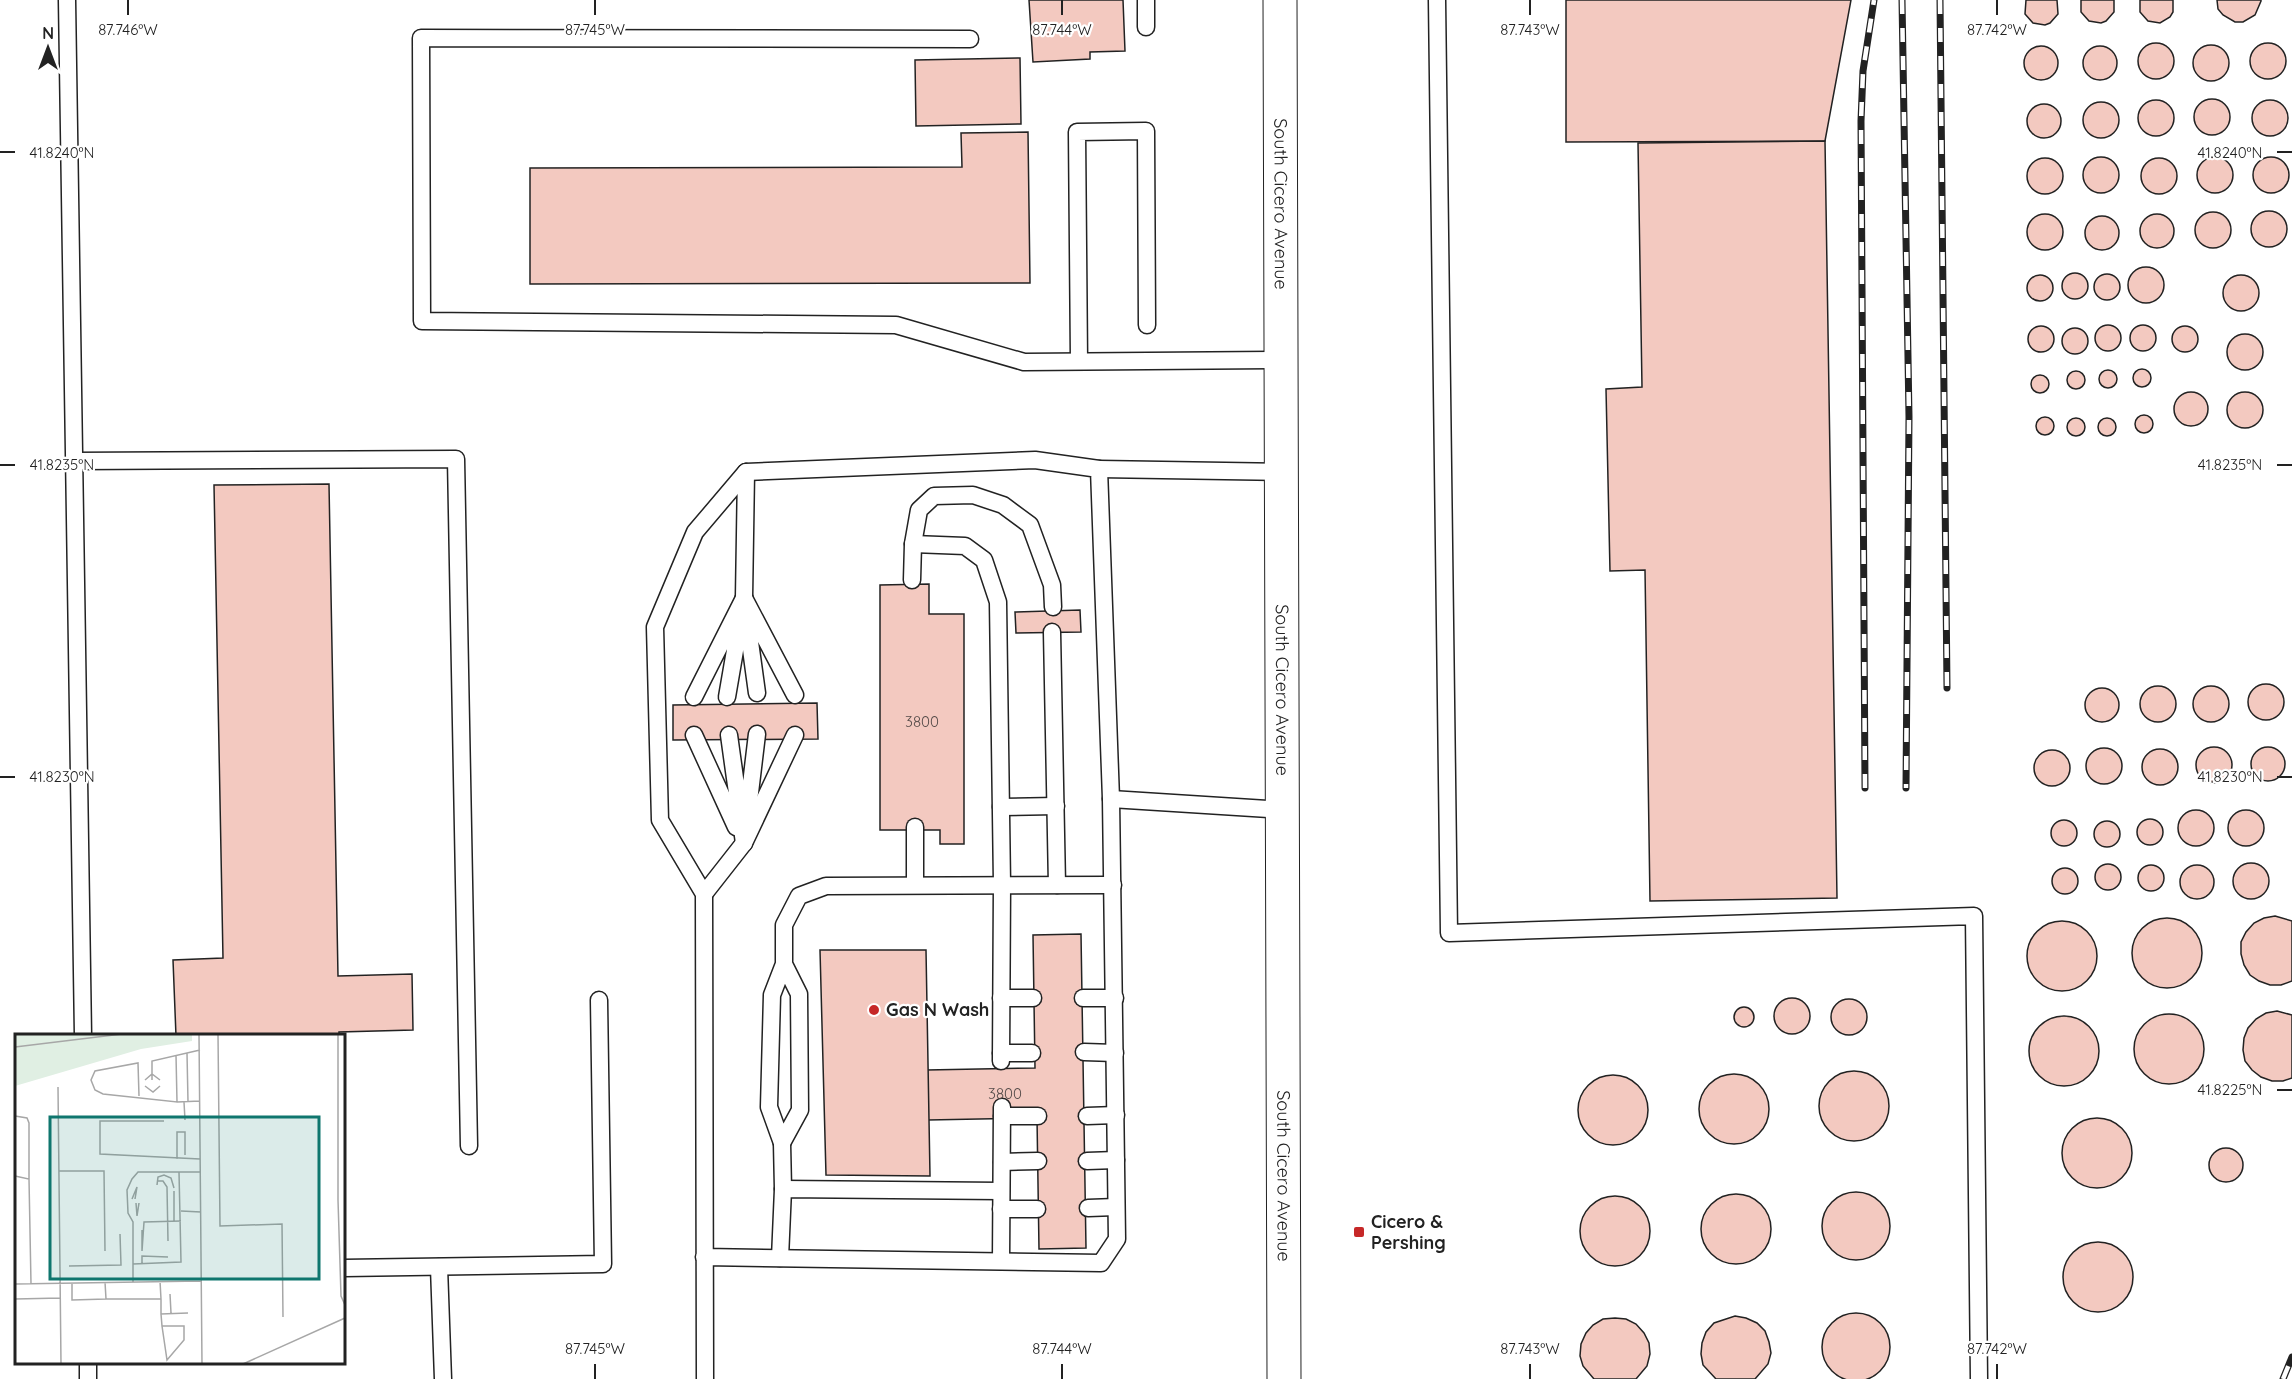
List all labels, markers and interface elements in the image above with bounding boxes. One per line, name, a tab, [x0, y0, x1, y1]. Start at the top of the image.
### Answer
north arrow	[18, 18, 78, 78]
text: 87.746°W	[98, 20, 158, 39]
text: 87.745°W	[565, 20, 625, 39]
text: 87.744°W	[1032, 20, 1092, 39]
text: 87.743°W	[1500, 20, 1560, 39]
text: 87.742°W	[1967, 20, 2027, 39]
text: N	[42, 23, 54, 43]
street label: South Cicero Avenue	[1269, 118, 1293, 290]
text: 41.8240°N	[30, 143, 94, 162]
text: 41.8240°N	[2198, 143, 2262, 162]
text: 41.8235°N	[30, 455, 94, 474]
text: 41.8235°N	[2198, 455, 2262, 474]
street label: South Cicero Avenue	[1271, 604, 1294, 776]
house number: 3800	[905, 712, 939, 731]
text: 41.8230°N	[29, 767, 95, 786]
text: 41.8230°N	[2197, 767, 2263, 786]
place label: Gas N Wash	[886, 998, 989, 1021]
marker: Gas N Wash	[867, 1003, 881, 1017]
inset map	[15, 1034, 345, 1364]
text: 41.8225°N	[2198, 1080, 2262, 1099]
house number: 3800	[988, 1084, 1022, 1103]
street label: South Cicero Avenue	[1272, 1090, 1296, 1262]
place label: Cicero & Pershing	[1371, 1210, 1446, 1254]
marker: Cicero & Pershing	[1352, 1225, 1366, 1239]
text: 87.745°W	[565, 1339, 625, 1358]
text: 87.744°W	[1032, 1339, 1092, 1358]
text: 87.743°W	[1500, 1339, 1560, 1358]
text: 87.742°W	[1967, 1339, 2027, 1358]

